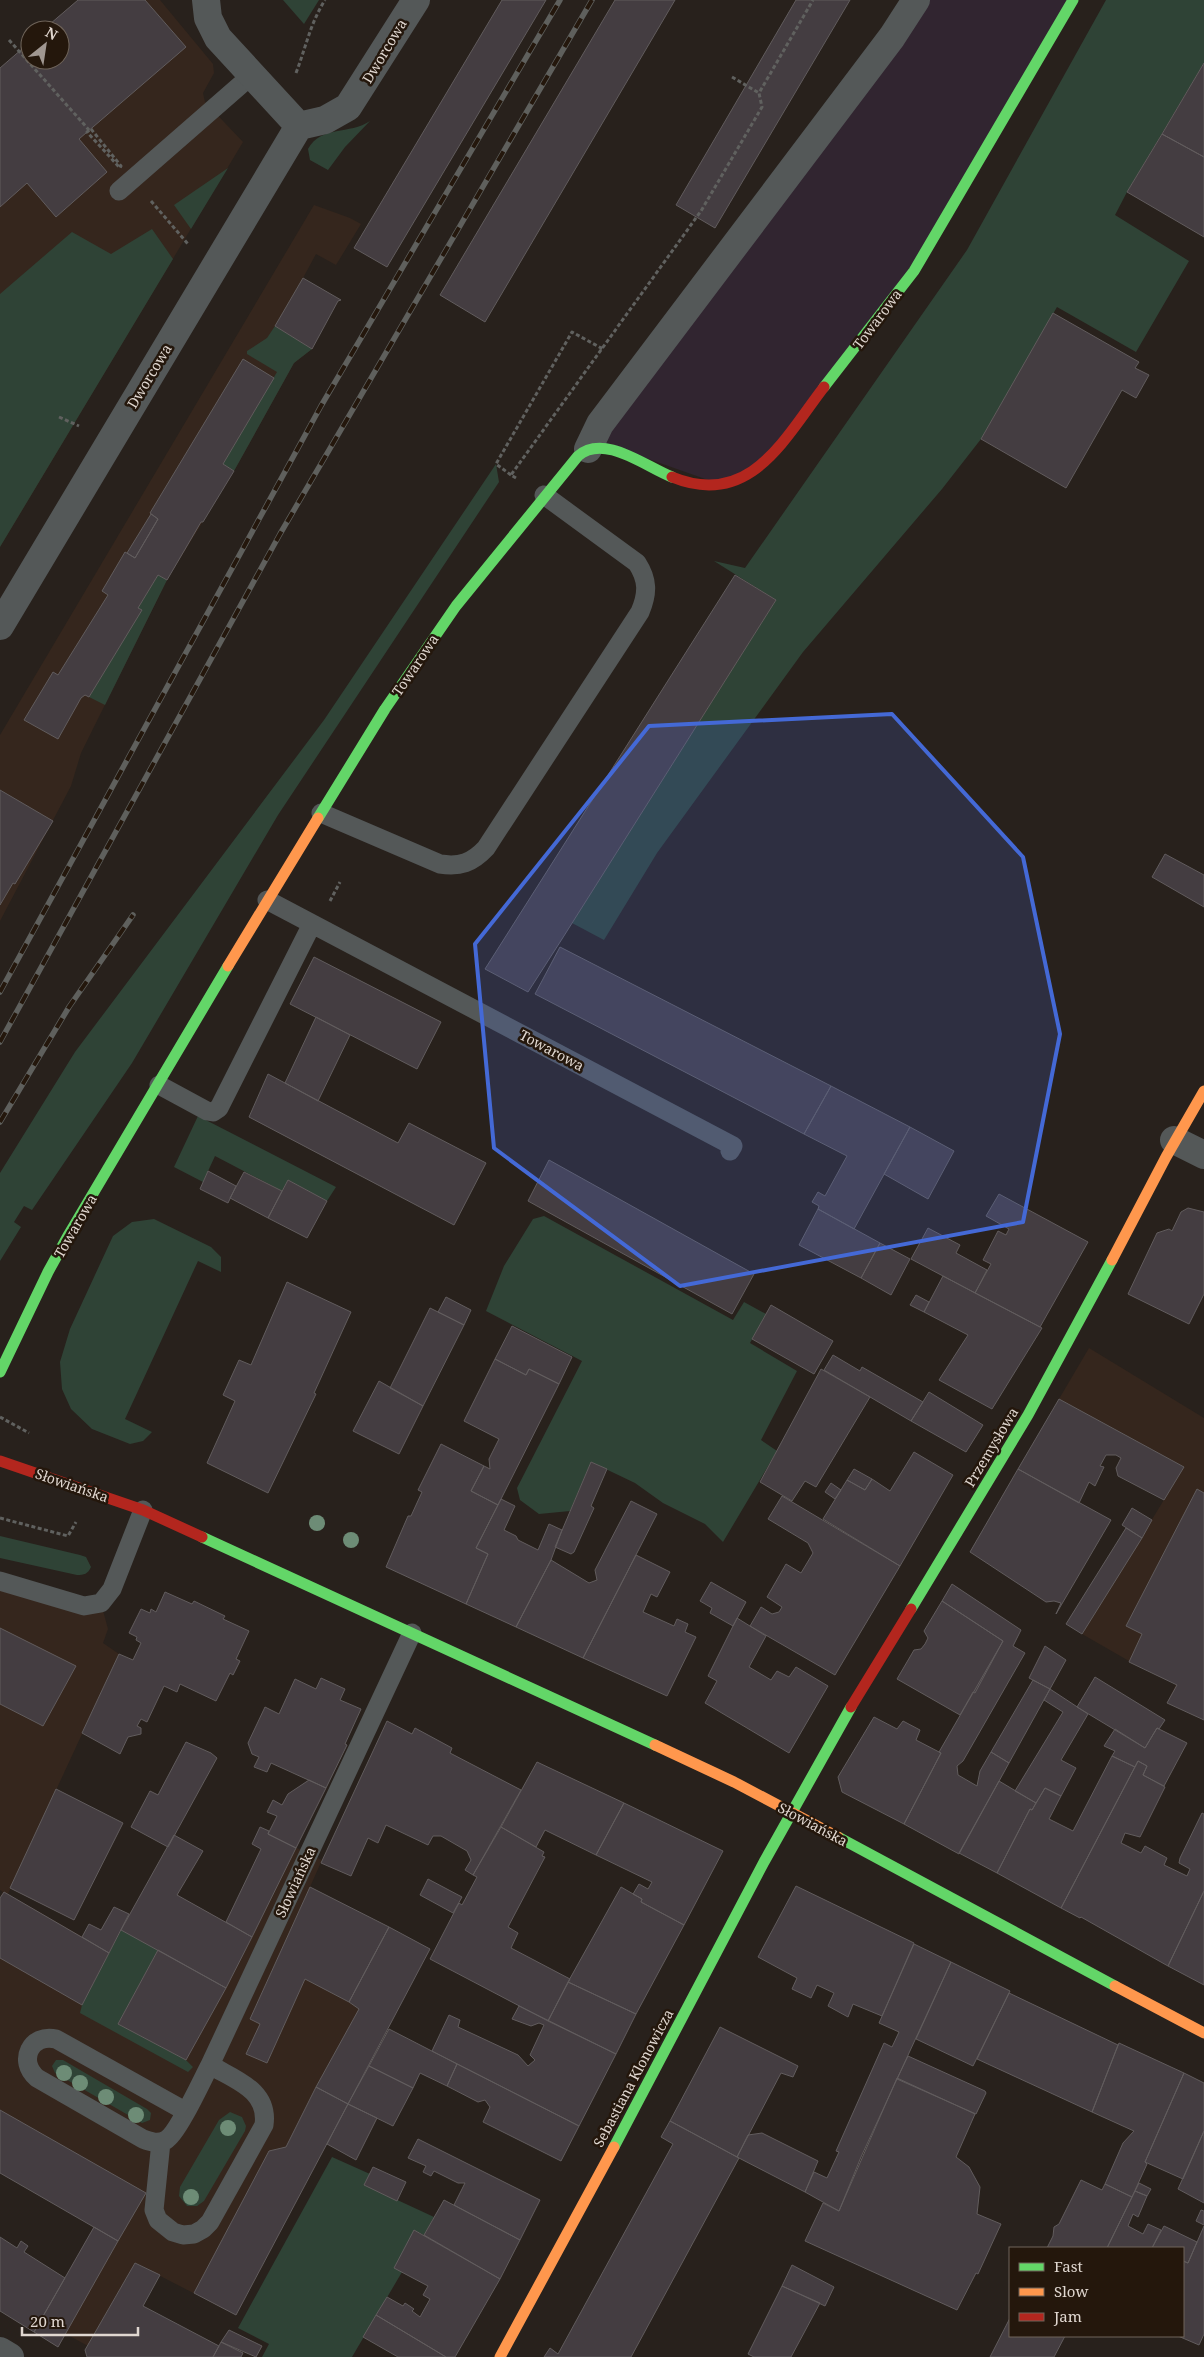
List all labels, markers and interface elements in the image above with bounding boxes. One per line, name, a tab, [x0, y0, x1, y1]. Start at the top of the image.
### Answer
street label: Dworcowa	[357, 15, 411, 87]
north arrow	[20, 20, 70, 70]
text: N	[42, 22, 61, 44]
street label: Towarowa	[848, 285, 906, 353]
street label: Dworcowa	[122, 340, 176, 412]
street label: Towarowa	[387, 630, 443, 700]
street label: Towarowa	[516, 1025, 588, 1075]
street label: Towarowa	[49, 1191, 101, 1261]
street label: Przemysłowa	[960, 1404, 1022, 1490]
street label: Słowiańska	[33, 1464, 111, 1506]
street label: Słowiańska	[775, 1798, 851, 1850]
street label: Słowiańska	[270, 1843, 320, 1920]
street label: Sebastiana Klonowicza	[589, 2006, 677, 2150]
legend	[1009, 2247, 1184, 2337]
text: Fast	[1054, 2256, 1083, 2276]
text: Slow	[1054, 2281, 1088, 2301]
scale bar	[22, 2304, 139, 2336]
text: Jam	[1053, 2306, 1082, 2326]
text: 20 m	[30, 2311, 65, 2331]

